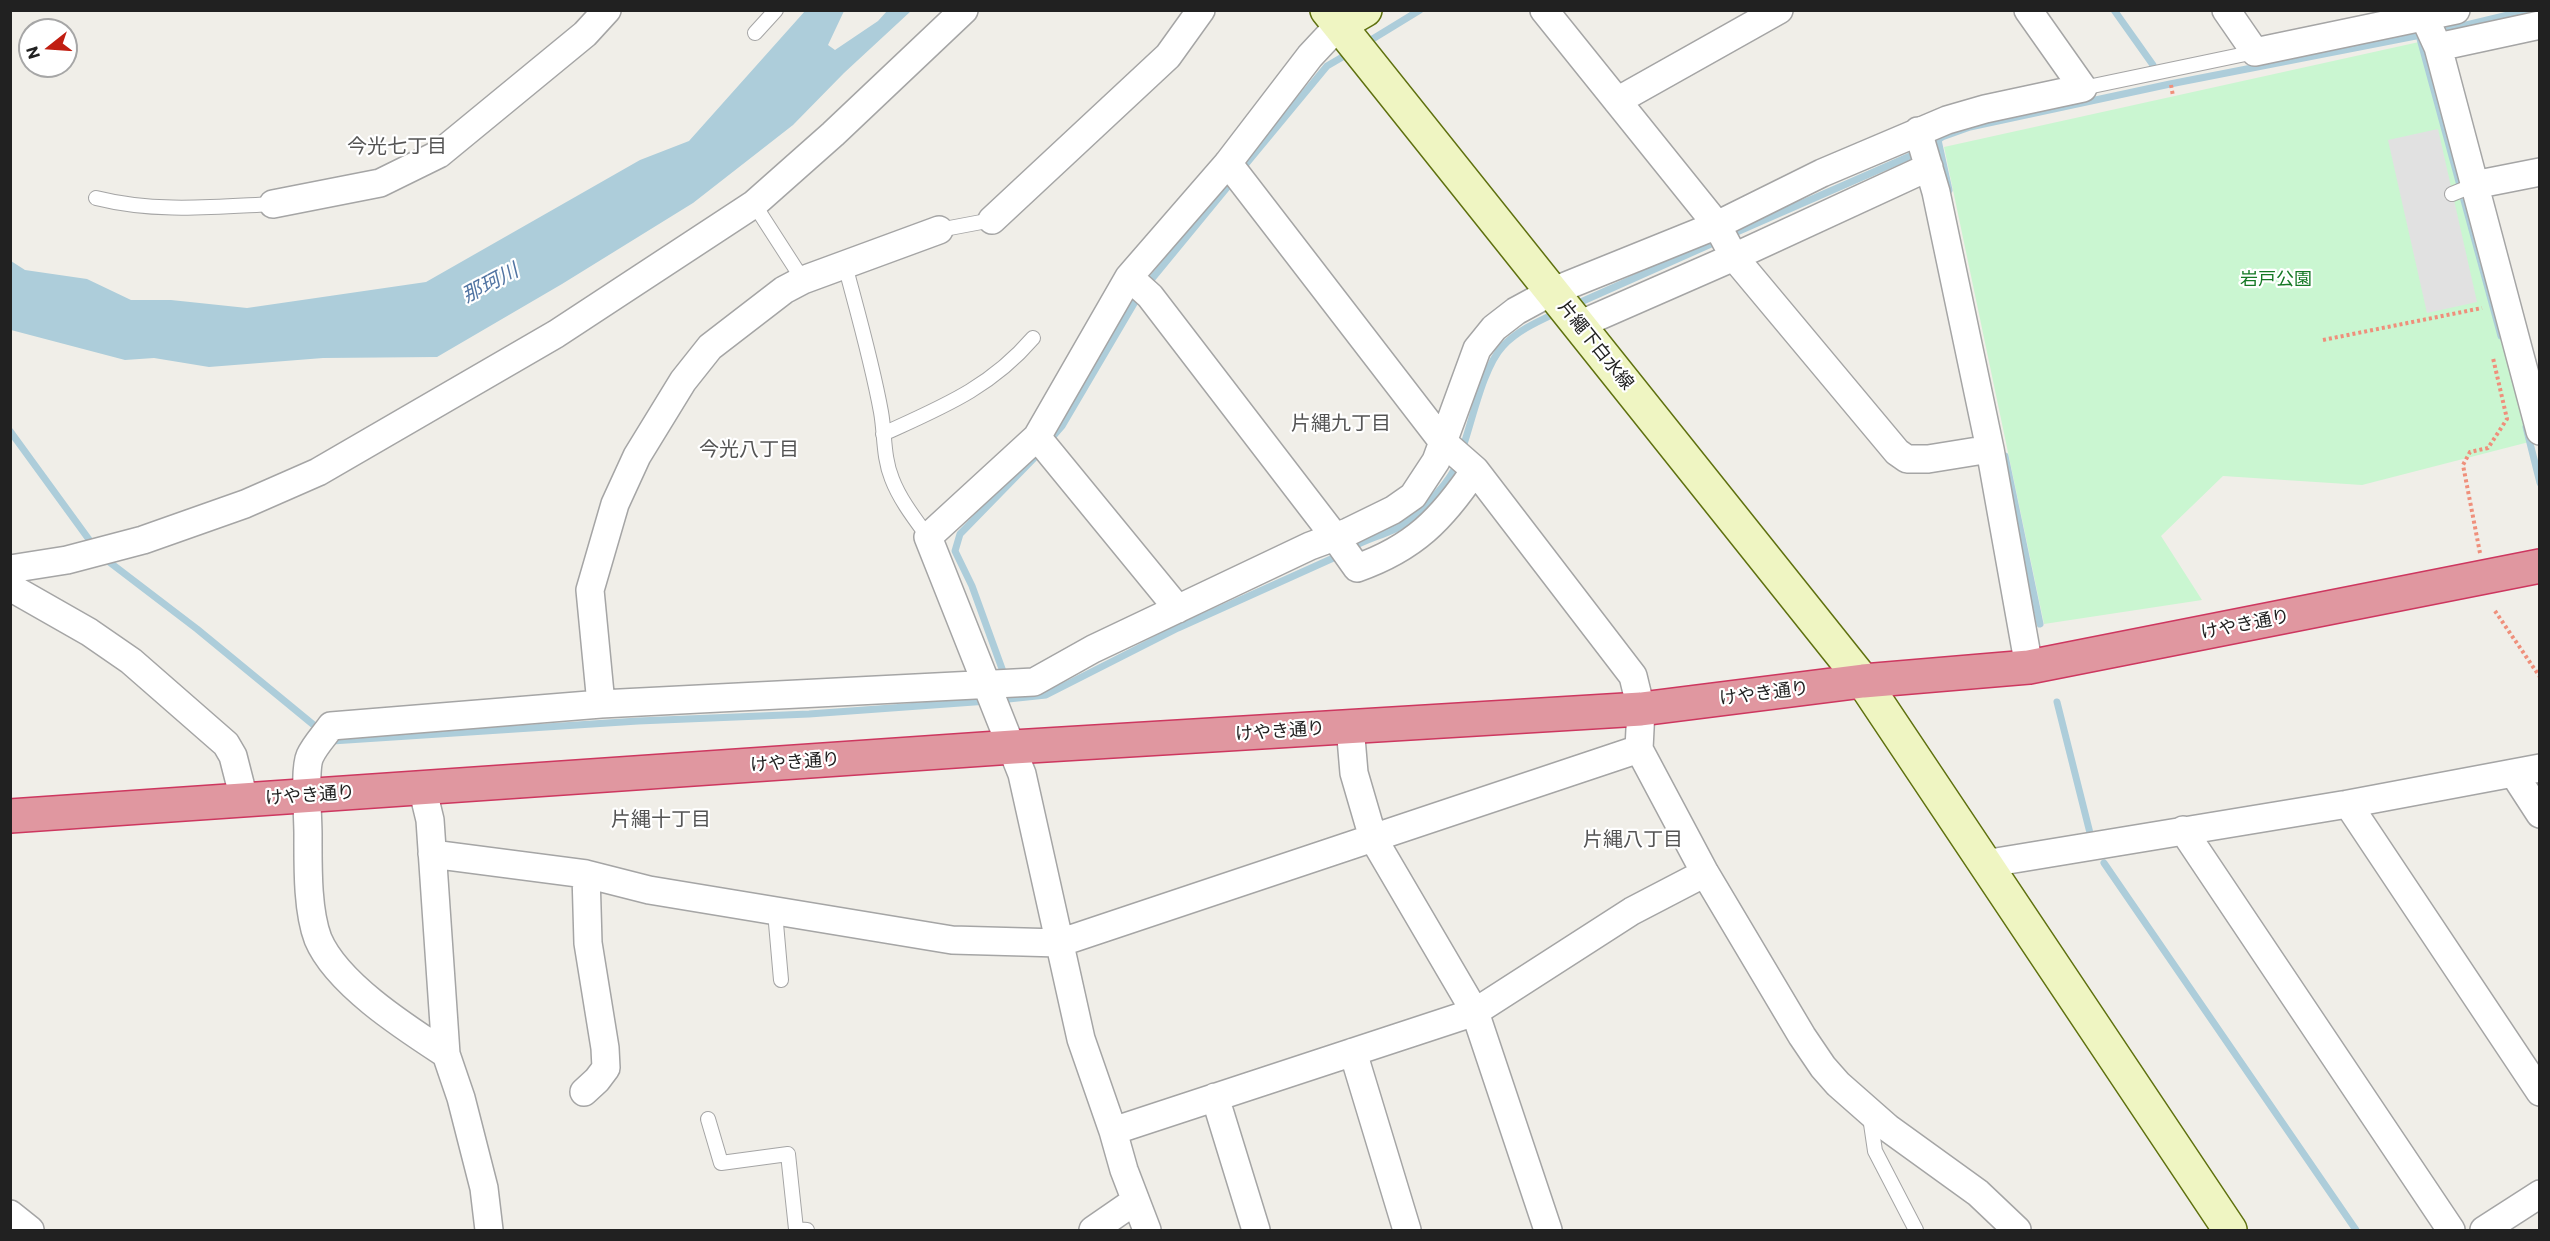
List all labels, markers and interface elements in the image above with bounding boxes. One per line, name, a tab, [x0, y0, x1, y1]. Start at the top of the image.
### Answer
north arrow	[18, 18, 78, 78]
text: N	[21, 44, 43, 61]
district label: 今光七丁目	[347, 134, 447, 158]
water label: 那珂川	[458, 258, 522, 308]
park label: 岩戸公園	[2240, 268, 2312, 290]
street label: 片繩下白水線	[1554, 296, 1638, 394]
district label: 片縄九丁目	[1291, 411, 1391, 435]
district label: 今光八丁目	[699, 437, 799, 461]
street label: けやき通り	[2199, 605, 2291, 643]
street label: けやき通り	[1718, 677, 1810, 709]
street label: けやき通り	[1234, 717, 1326, 745]
street label: けやき通り	[749, 748, 841, 776]
street label: けやき通り	[264, 781, 356, 809]
district label: 片縄十丁目	[611, 807, 711, 831]
district label: 片縄八丁目	[1583, 827, 1683, 851]

